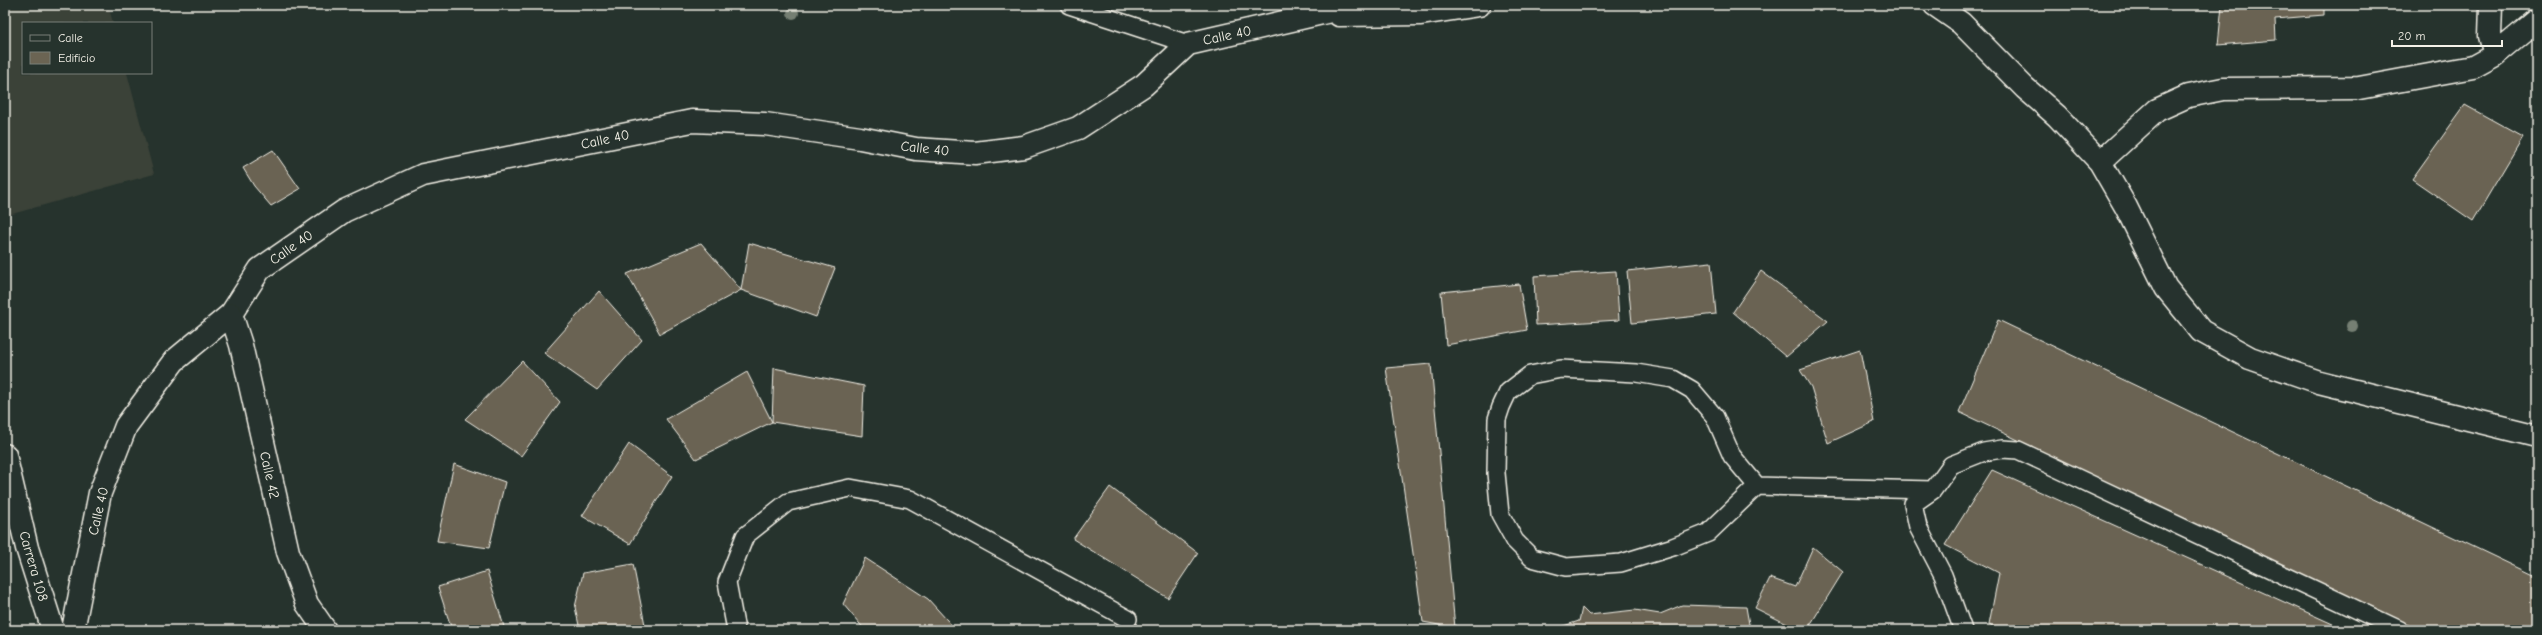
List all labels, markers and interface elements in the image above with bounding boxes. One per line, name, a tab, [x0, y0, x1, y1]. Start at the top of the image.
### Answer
legend	[22, 22, 152, 74]
street label: Calle 40	[1201, 22, 1253, 49]
scale bar	[2392, 22, 2502, 48]
text: 20 m	[2398, 29, 2426, 43]
text: Calle	[58, 31, 83, 45]
text: Edificio	[58, 51, 95, 65]
street label: Calle 40	[579, 126, 631, 153]
street label: Calle 40	[900, 137, 950, 160]
street label: Calle 40	[266, 226, 316, 268]
street label: Calle 42	[256, 450, 283, 500]
street label: Calle 40	[85, 485, 112, 537]
street label: Carrera 108	[15, 529, 52, 603]

